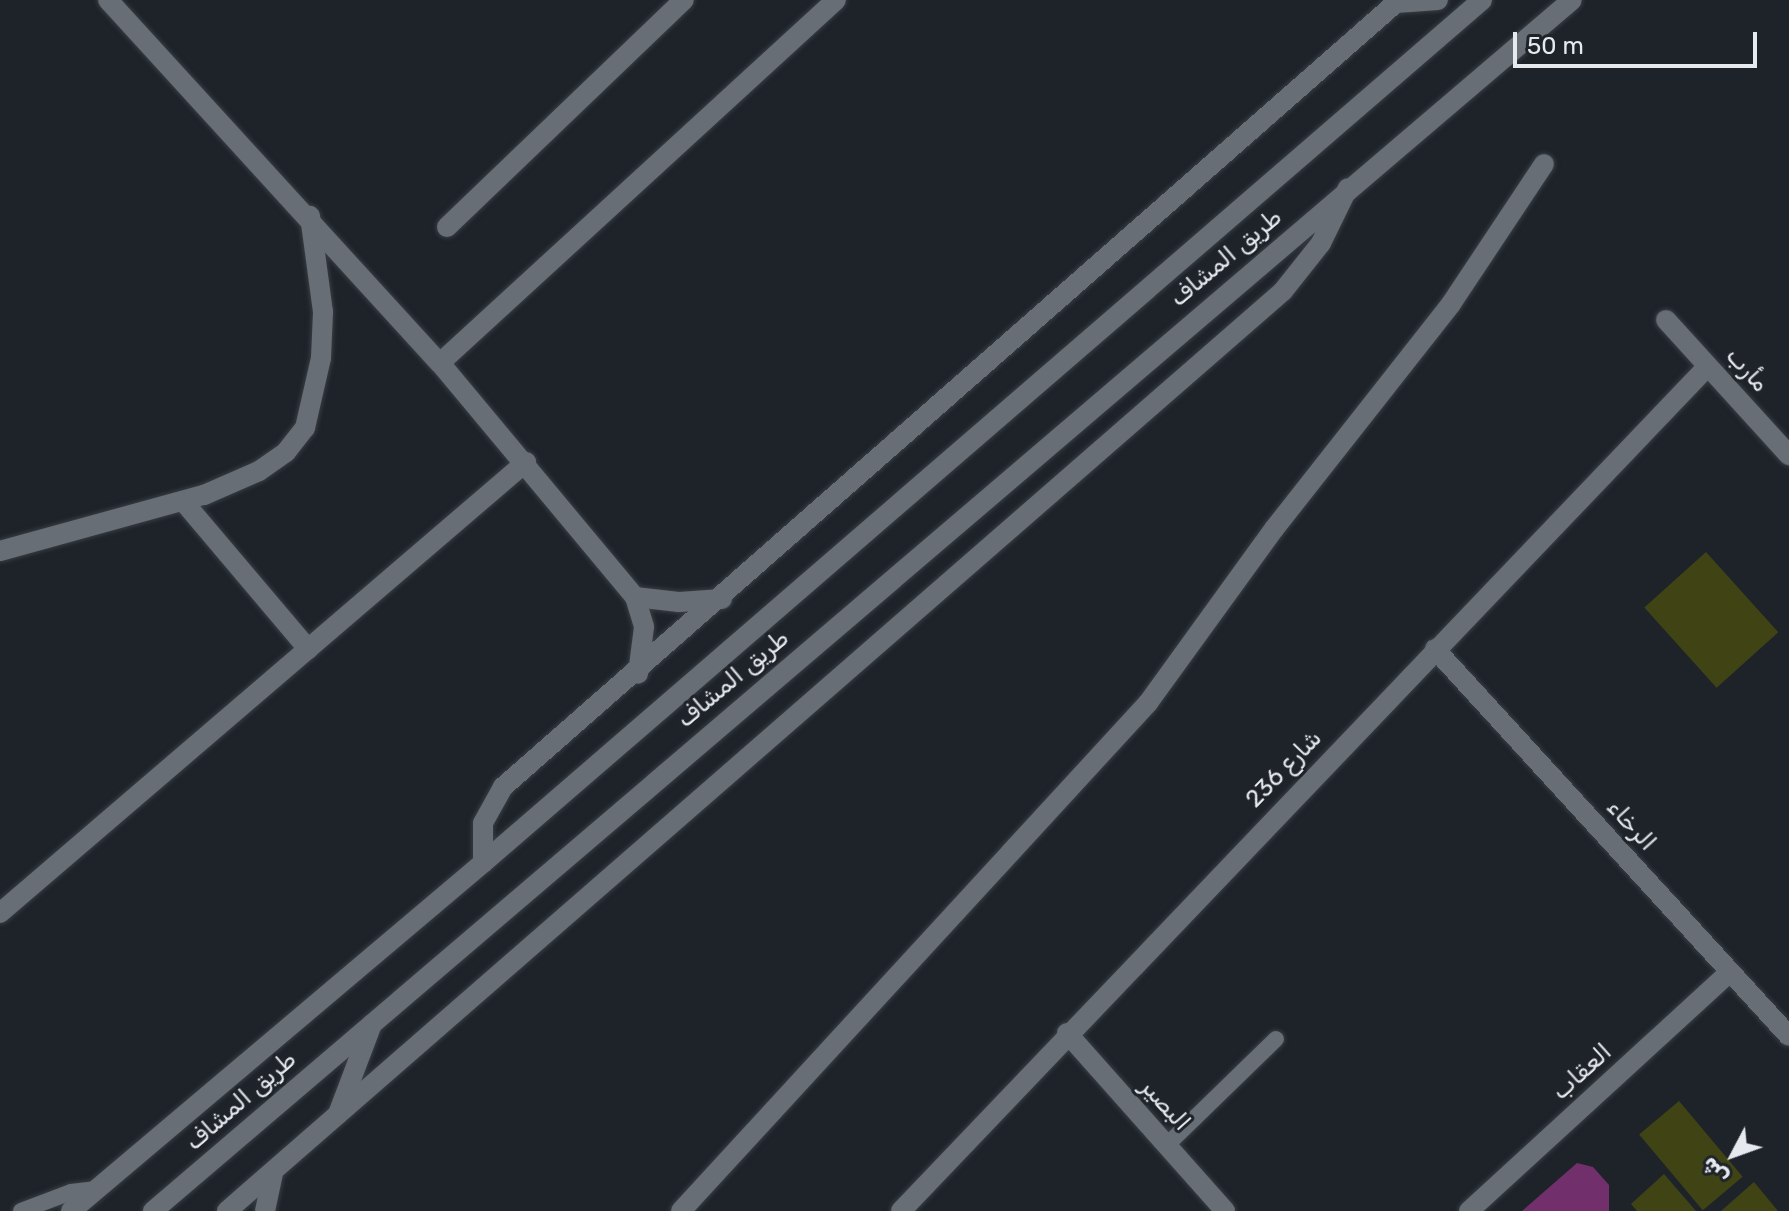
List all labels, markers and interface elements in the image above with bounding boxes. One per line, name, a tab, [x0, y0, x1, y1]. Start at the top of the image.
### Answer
scale bar	[1517, 16, 1761, 66]
text: 50 m	[1527, 32, 1584, 60]
street label: طريق المشاف	[1164, 203, 1288, 313]
street label: مأرب	[1720, 342, 1774, 398]
street label: طريق المشاف	[671, 624, 795, 734]
street label: شارع 236	[1240, 724, 1328, 814]
street label: الرخاء	[1600, 793, 1662, 857]
street label: العقاب	[1546, 1038, 1618, 1106]
street label: طريق المشاف	[180, 1045, 302, 1157]
street label: البصير	[1134, 1073, 1196, 1137]
north arrow	[1693, 1115, 1773, 1195]
text: ش	[1695, 1152, 1734, 1190]

